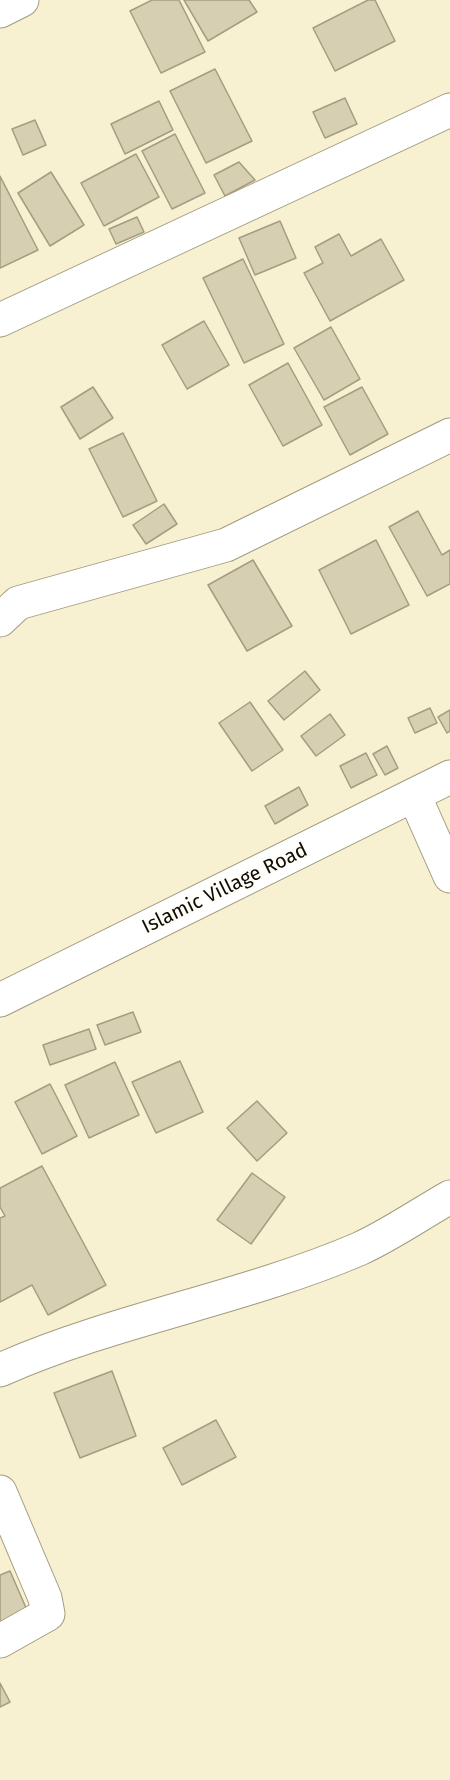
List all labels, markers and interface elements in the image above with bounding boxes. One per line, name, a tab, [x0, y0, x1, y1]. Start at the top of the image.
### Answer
street label: Islamic Village Road	[138, 839, 312, 939]

